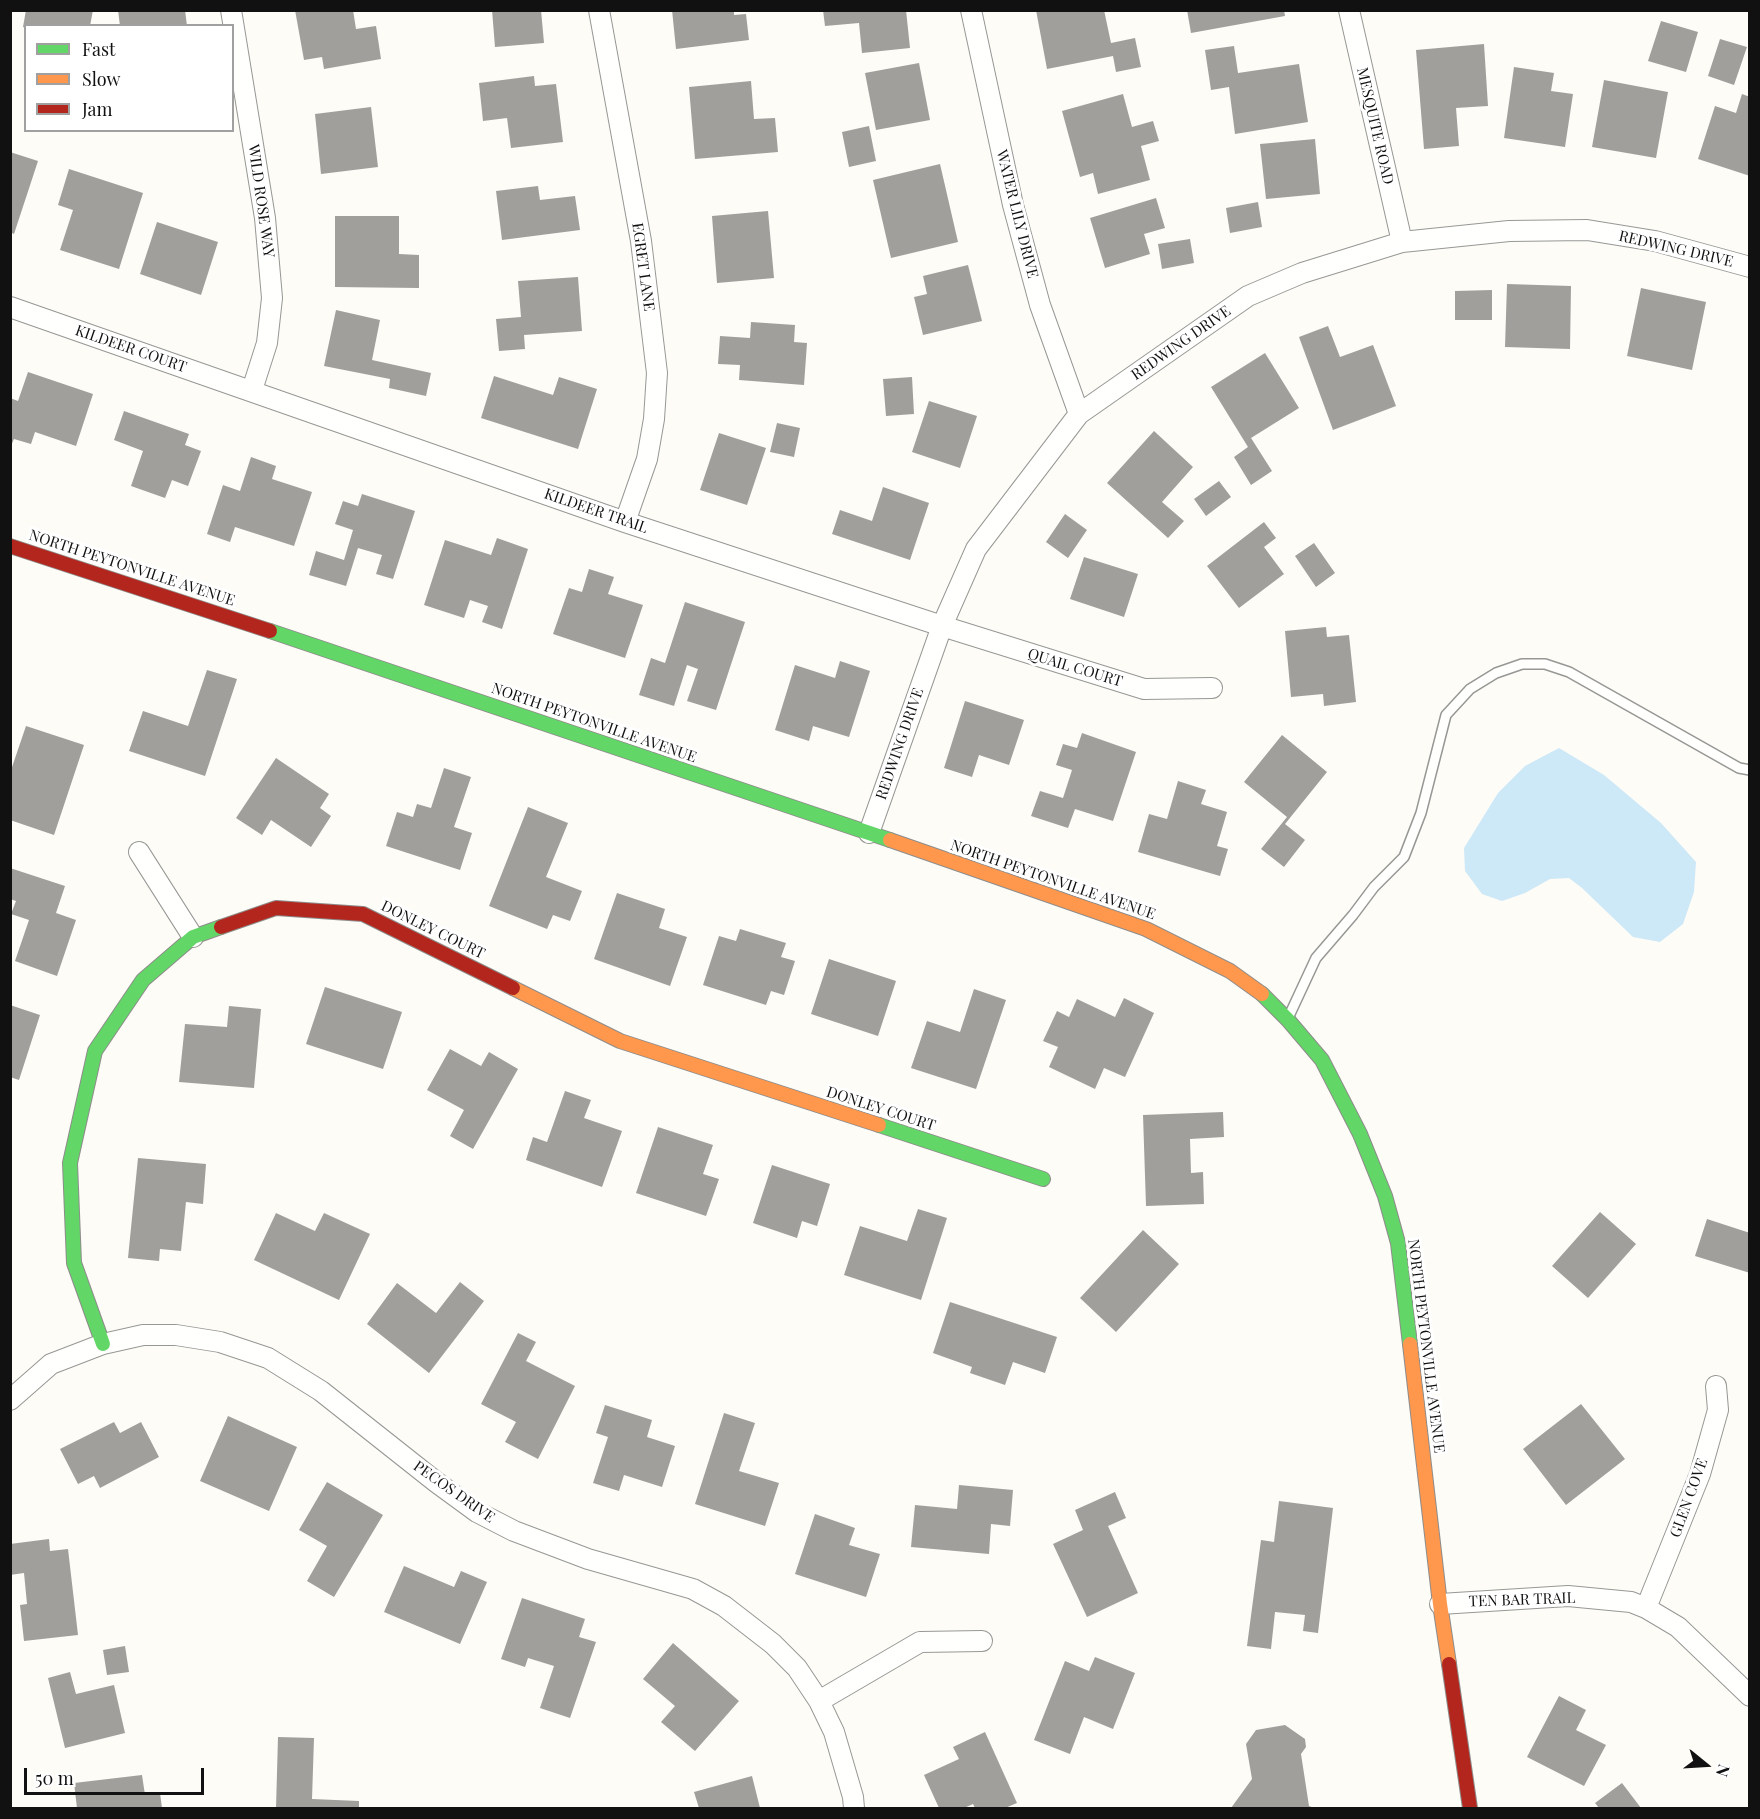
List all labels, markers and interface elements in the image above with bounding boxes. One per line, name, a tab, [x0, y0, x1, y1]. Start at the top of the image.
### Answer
legend	[24, 24, 234, 132]
text: Fast	[82, 37, 115, 61]
street label: MESQUITE ROAD	[1353, 66, 1397, 186]
text: Slow	[82, 67, 120, 91]
text: Jam	[82, 97, 112, 121]
street label: WILD ROSE WAY	[244, 143, 278, 259]
street label: WATER LILY DRIVE	[992, 148, 1042, 280]
street label: EGRET LANE	[628, 222, 658, 312]
street label: REDWING DRIVE	[1617, 227, 1735, 271]
street label: REDWING DRIVE	[1128, 302, 1234, 384]
street label: KILDEER COURT	[73, 321, 189, 377]
street label: KILDEER TRAIL	[542, 485, 650, 537]
street label: NORTH PEYTONVILLE AVENUE	[27, 526, 237, 610]
street label: QUAIL COURT	[1025, 645, 1125, 691]
street label: NORTH PEYTONVILLE AVENUE	[489, 679, 699, 767]
street label: REDWING DRIVE	[872, 686, 928, 802]
street label: NORTH PEYTONVILLE AVENUE	[948, 836, 1158, 924]
street label: DONLEY COURT	[378, 897, 488, 963]
street label: DONLEY COURT	[824, 1083, 938, 1135]
street label: NORTH PEYTONVILLE AVENUE	[1404, 1238, 1448, 1454]
street label: GLEN COVE	[1666, 1456, 1712, 1540]
street label: PECOS DRIVE	[410, 1457, 498, 1527]
street label: TEN BAR TRAIL	[1468, 1589, 1576, 1611]
north arrow	[1676, 1735, 1736, 1795]
scale bar	[27, 1756, 207, 1794]
text: N	[1712, 1762, 1735, 1779]
text: 50 m	[35, 1766, 74, 1790]

